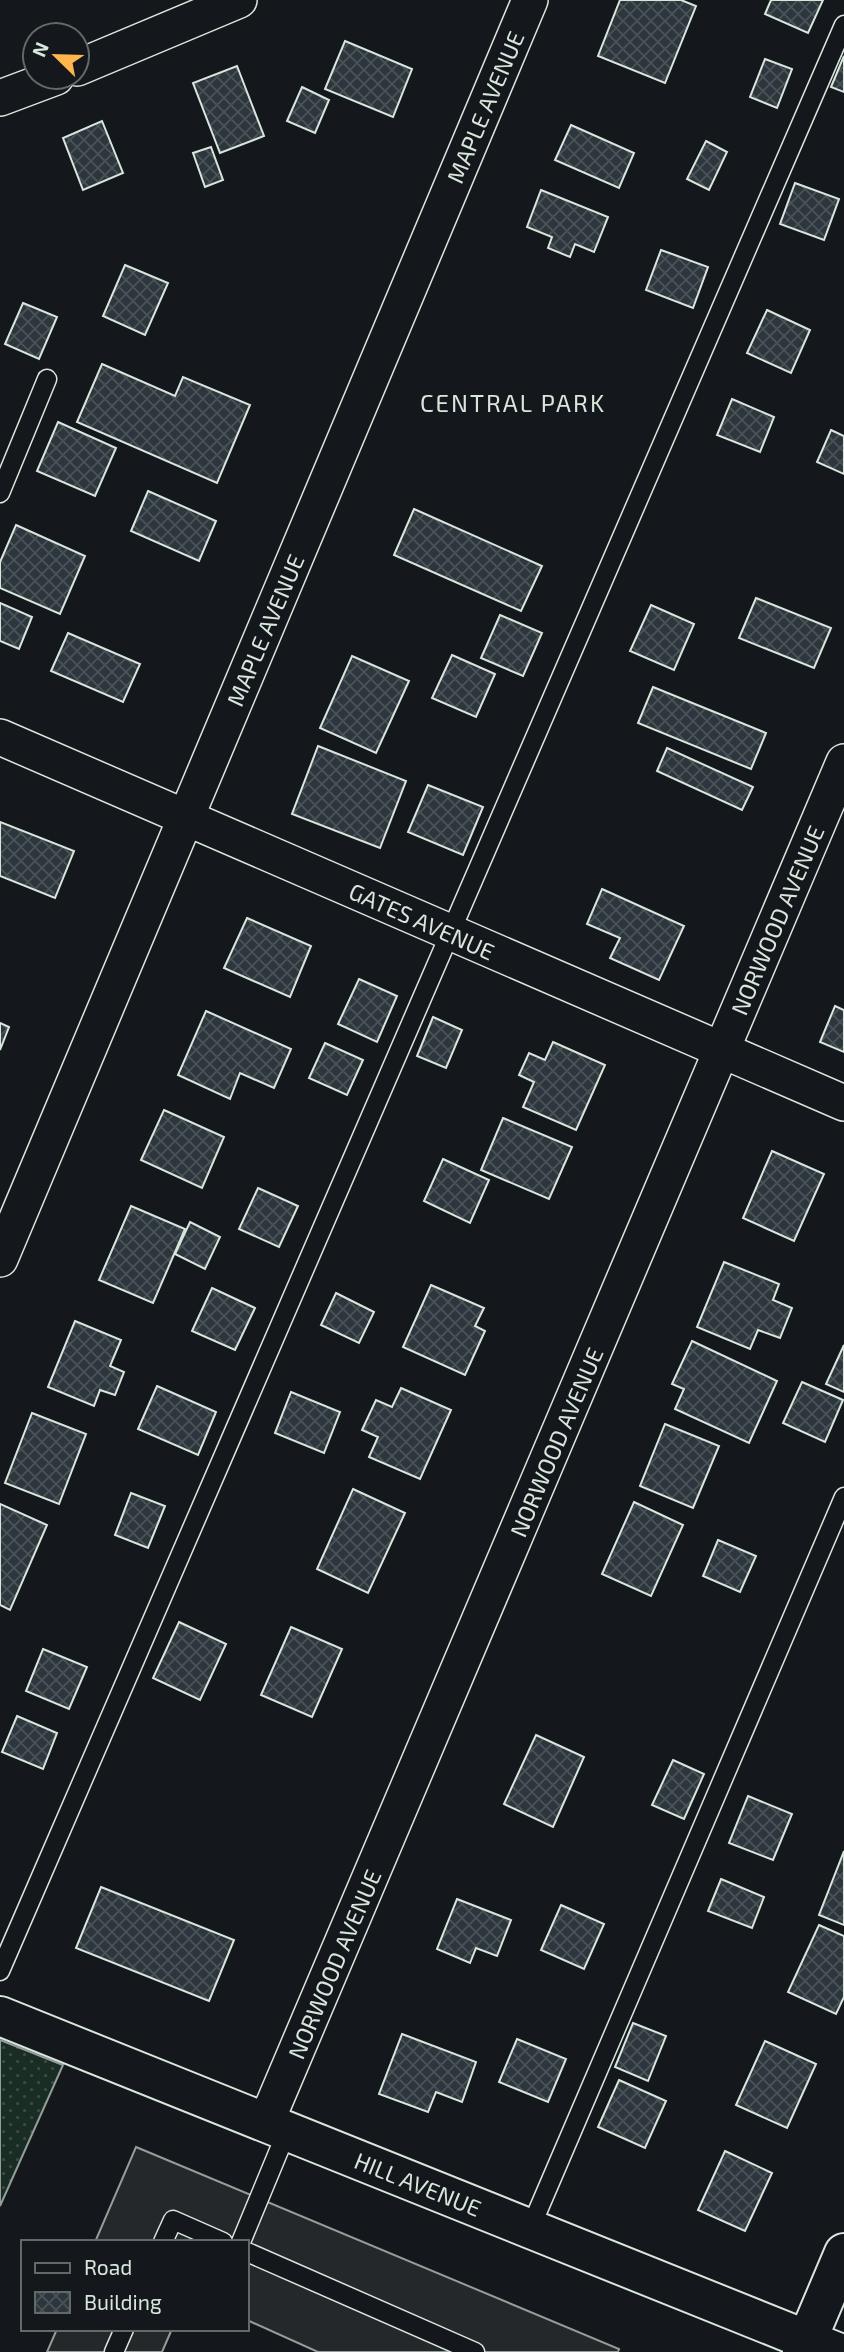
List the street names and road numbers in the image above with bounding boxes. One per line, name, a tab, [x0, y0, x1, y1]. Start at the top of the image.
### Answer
street label: MAPLE AVENUE	[440, 27, 530, 187]
street label: MAPLE AVENUE	[220, 550, 310, 710]
street label: NORWOOD AVENUE	[724, 821, 830, 1019]
street label: GATES AVENUE	[345, 876, 499, 966]
street label: NORWOOD AVENUE	[503, 1343, 609, 1541]
street label: NORWOOD AVENUE	[281, 1865, 387, 2063]
street label: HILL AVENUE	[351, 2146, 485, 2222]

